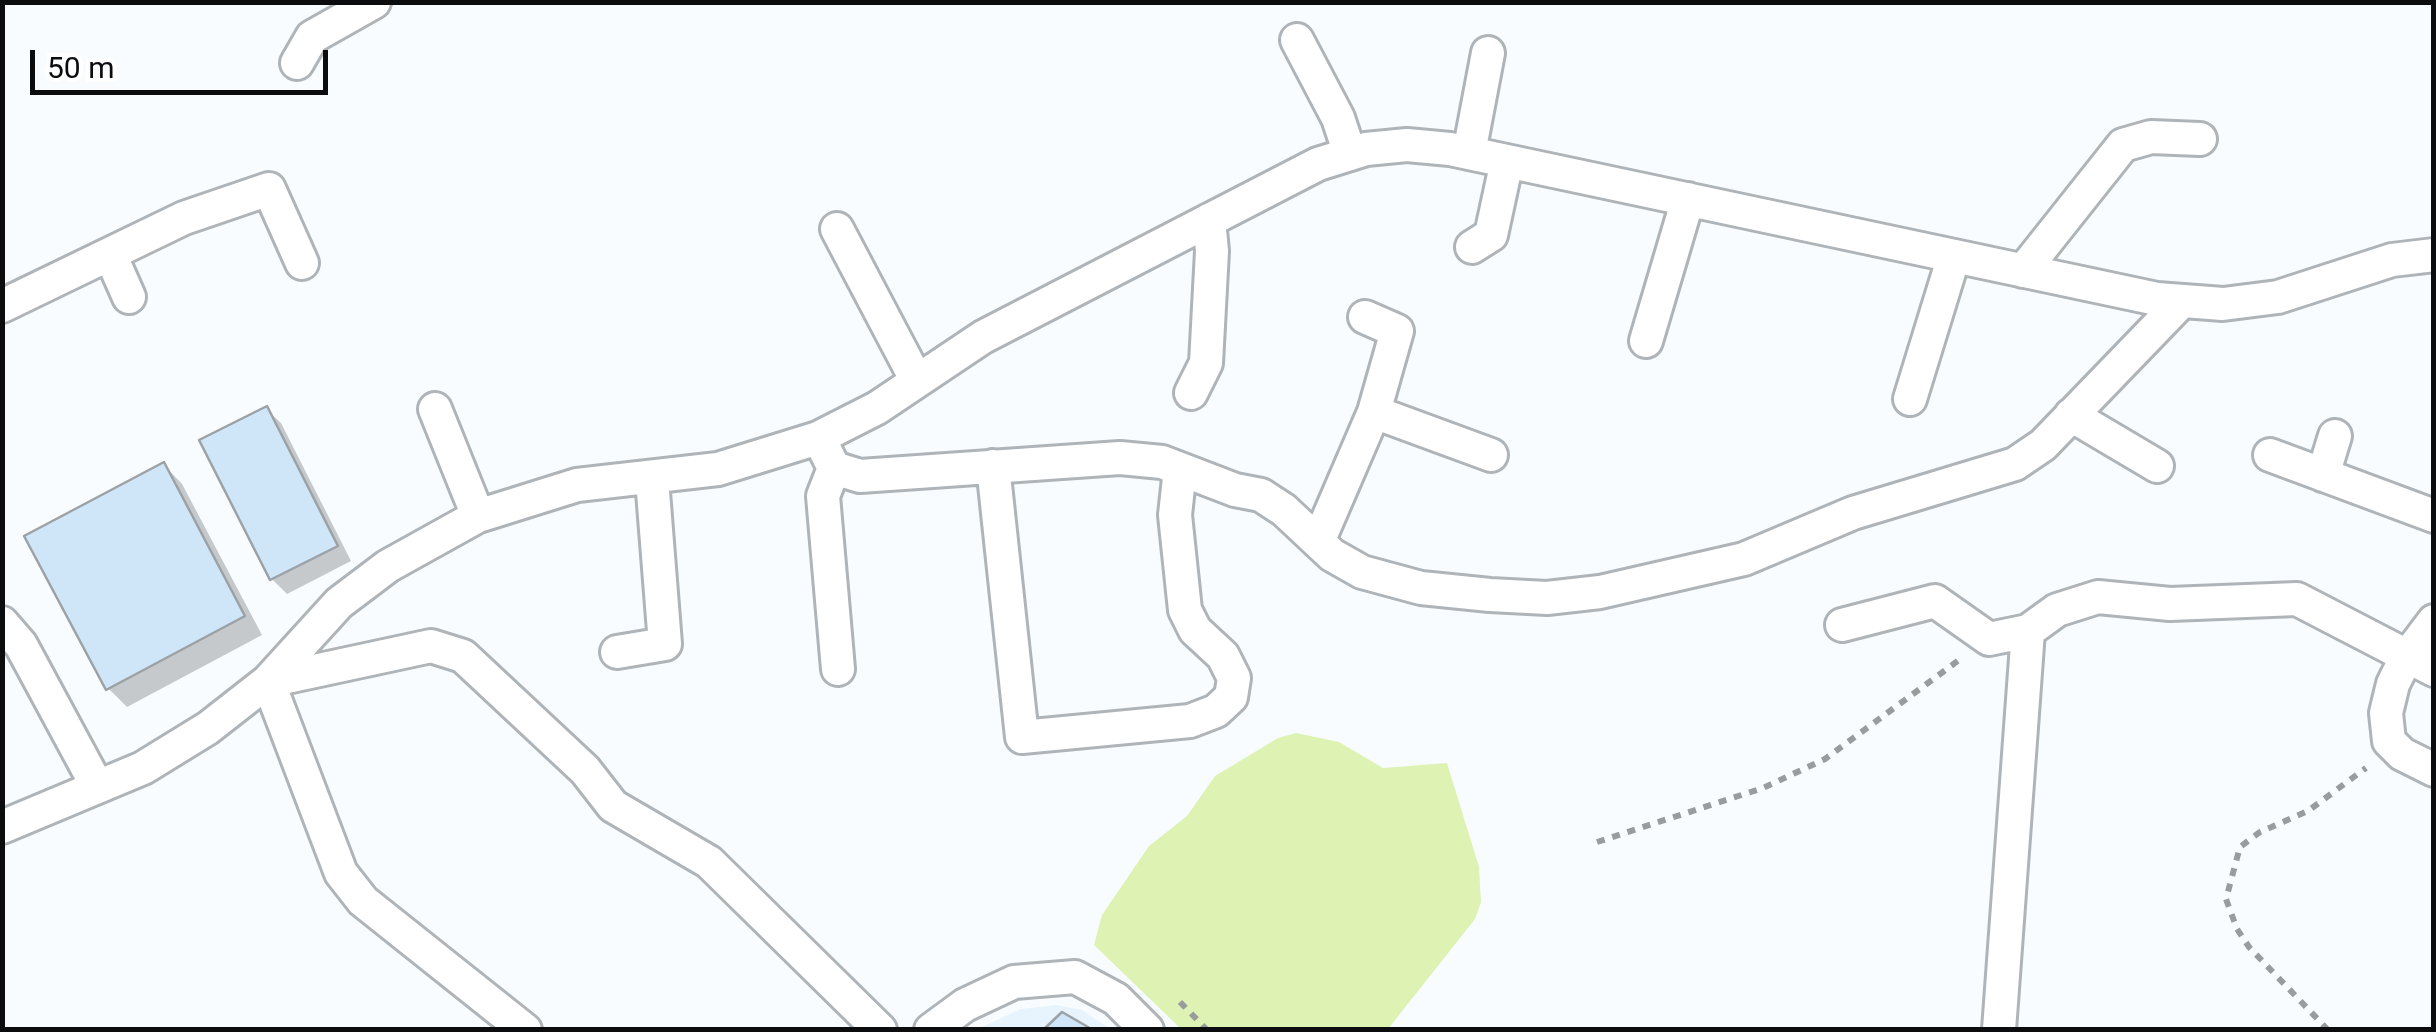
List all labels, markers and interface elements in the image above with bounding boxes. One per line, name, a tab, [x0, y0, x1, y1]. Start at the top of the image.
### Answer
scale bar	[35, 30, 332, 92]
text: 50 m	[47, 50, 114, 85]

